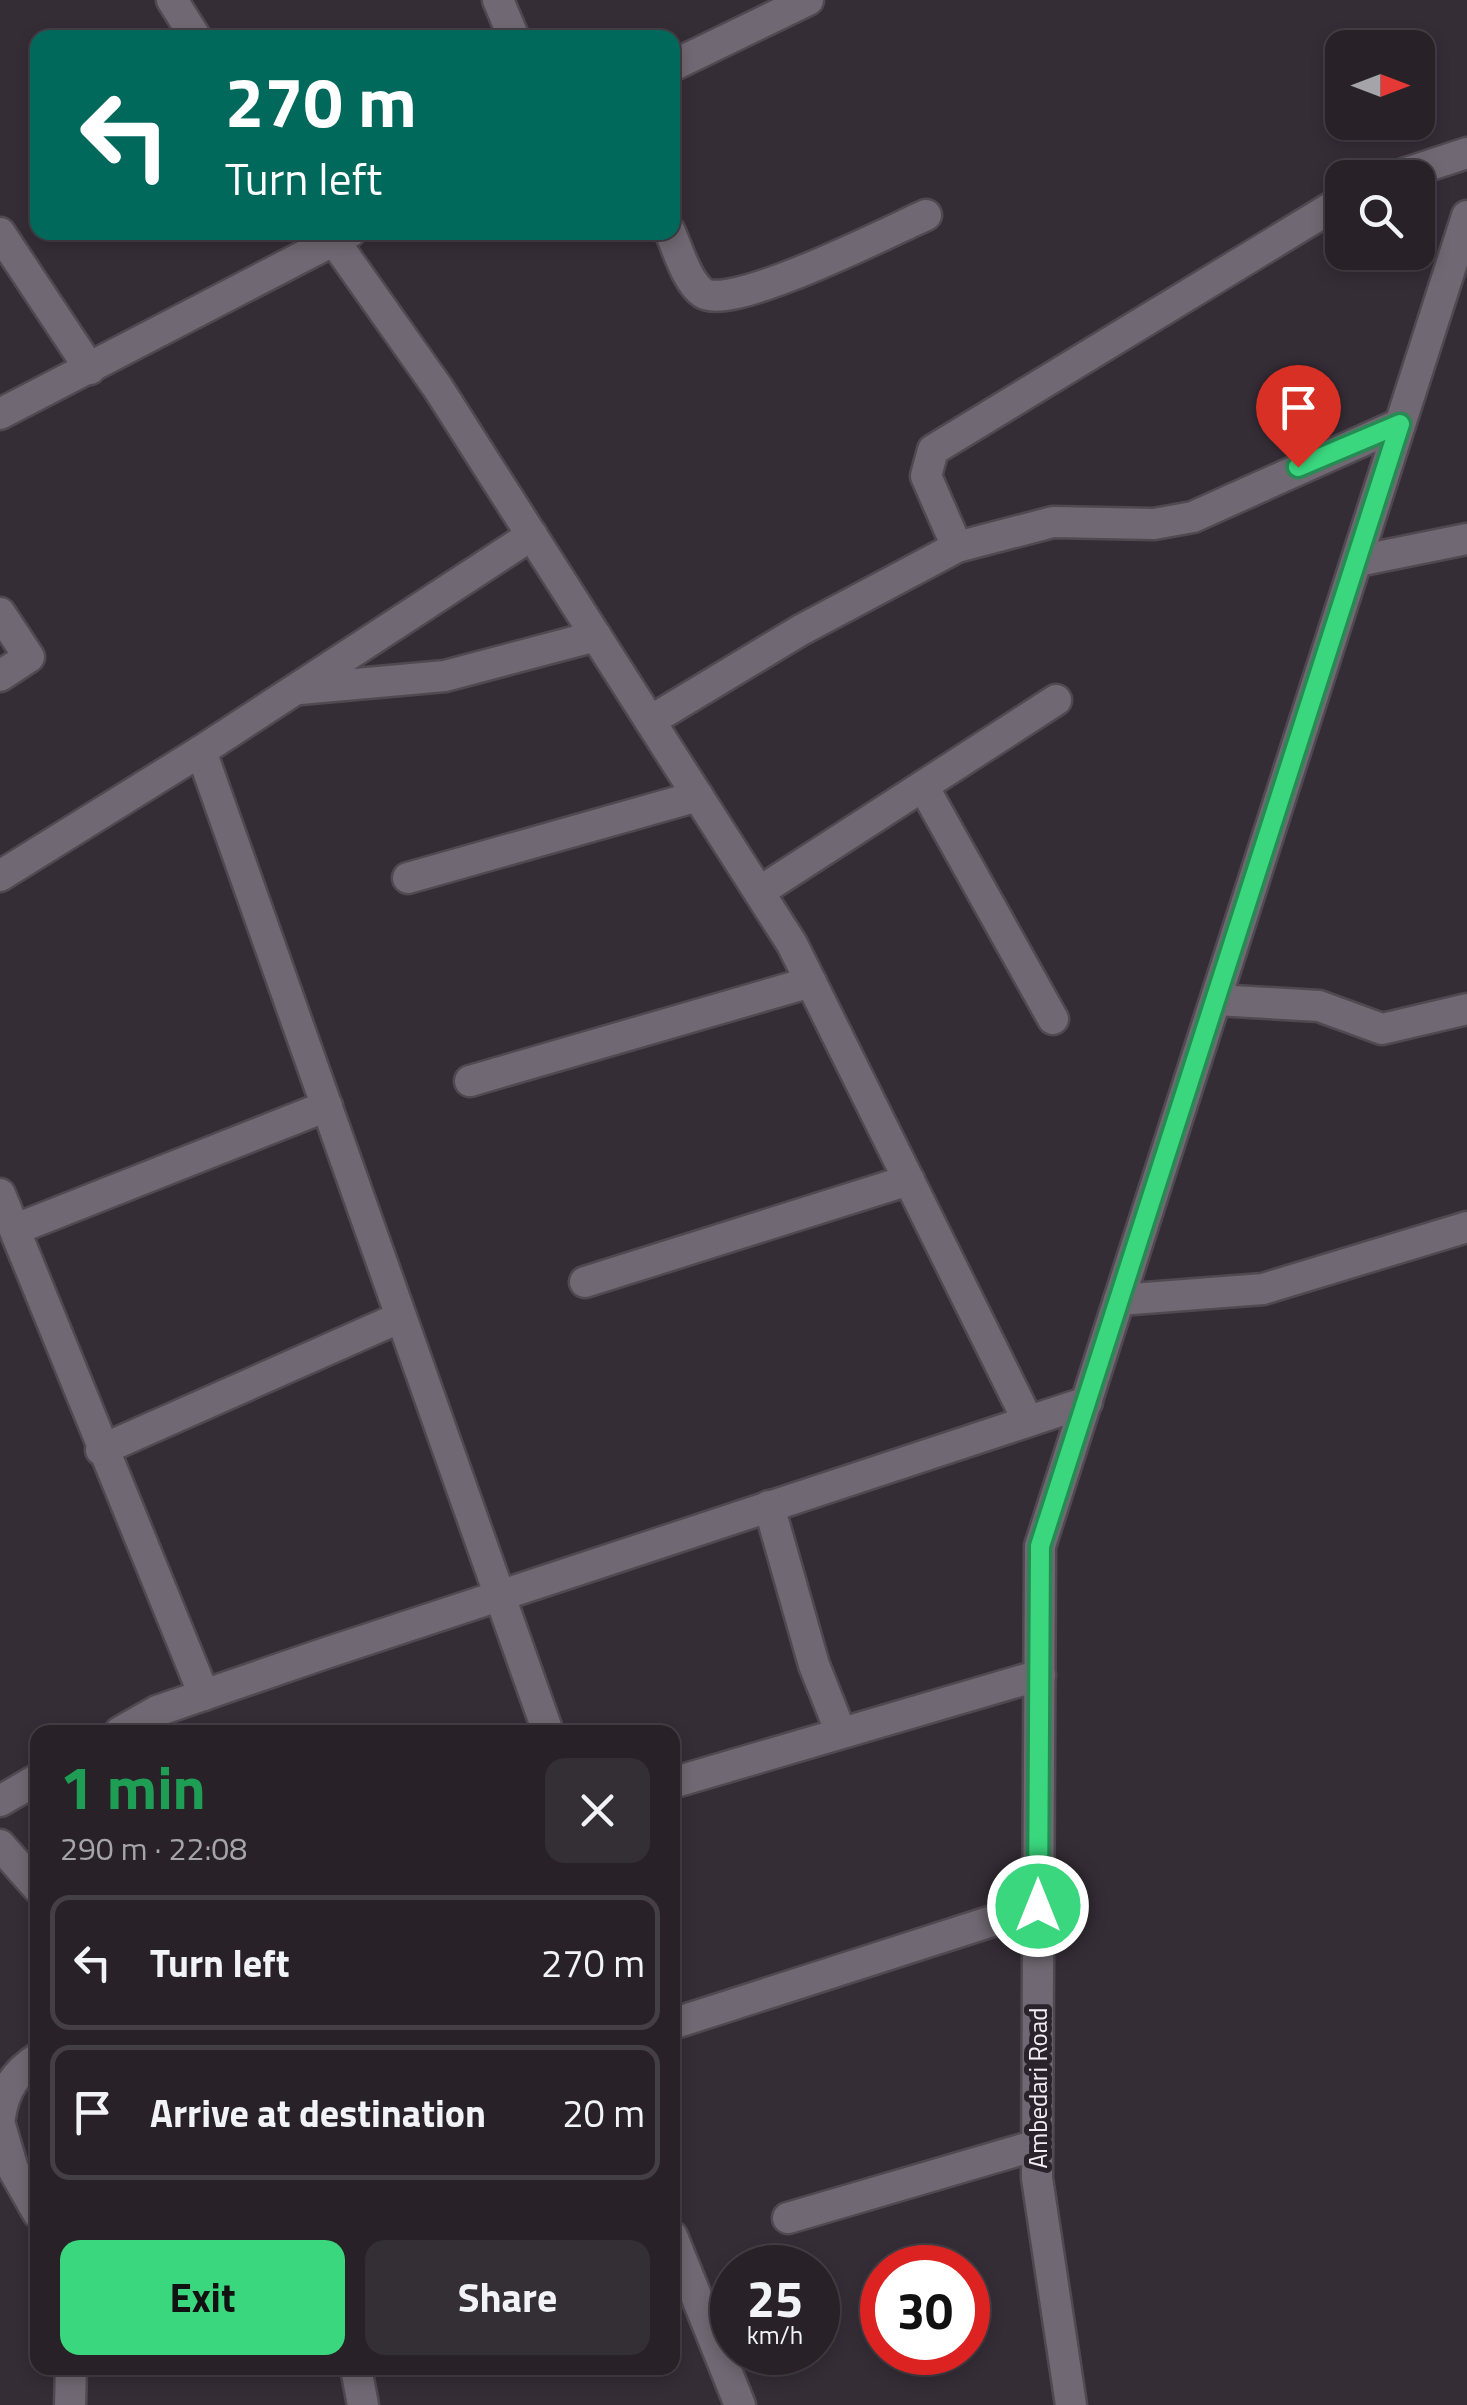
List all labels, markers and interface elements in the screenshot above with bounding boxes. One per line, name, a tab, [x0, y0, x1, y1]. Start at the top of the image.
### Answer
north arrow	[1325, 30, 1435, 140]
map controls	[1325, 30, 1435, 270]
text: 270 m	[225, 48, 417, 154]
icon: left	[60, 70, 190, 200]
text: Turn left	[225, 144, 382, 212]
button: search	[1325, 160, 1435, 270]
pin	[1256, 365, 1341, 468]
icon: arrive	[1271, 380, 1326, 435]
text: 1 min	[60, 1741, 206, 1832]
button: close	[545, 1758, 650, 1863]
text: 290 m · 22:08	[60, 1824, 247, 1872]
position arrow	[986, 1854, 1090, 1958]
text: Turn left	[150, 1934, 290, 1992]
text: 270 m	[541, 1934, 645, 1992]
icon: left	[65, 1935, 120, 1990]
street label: Ambedari Road	[1019, 2007, 1057, 2169]
text: Arrive at destination	[150, 2084, 486, 2142]
text: 20 m	[562, 2084, 645, 2142]
icon: arrive	[65, 2085, 120, 2140]
button: Exit	[60, 2240, 345, 2355]
button: Share	[365, 2240, 650, 2355]
speed limit sign: 30	[860, 2245, 990, 2375]
text: 25	[747, 2260, 803, 2336]
text: km/h	[747, 2316, 803, 2354]

